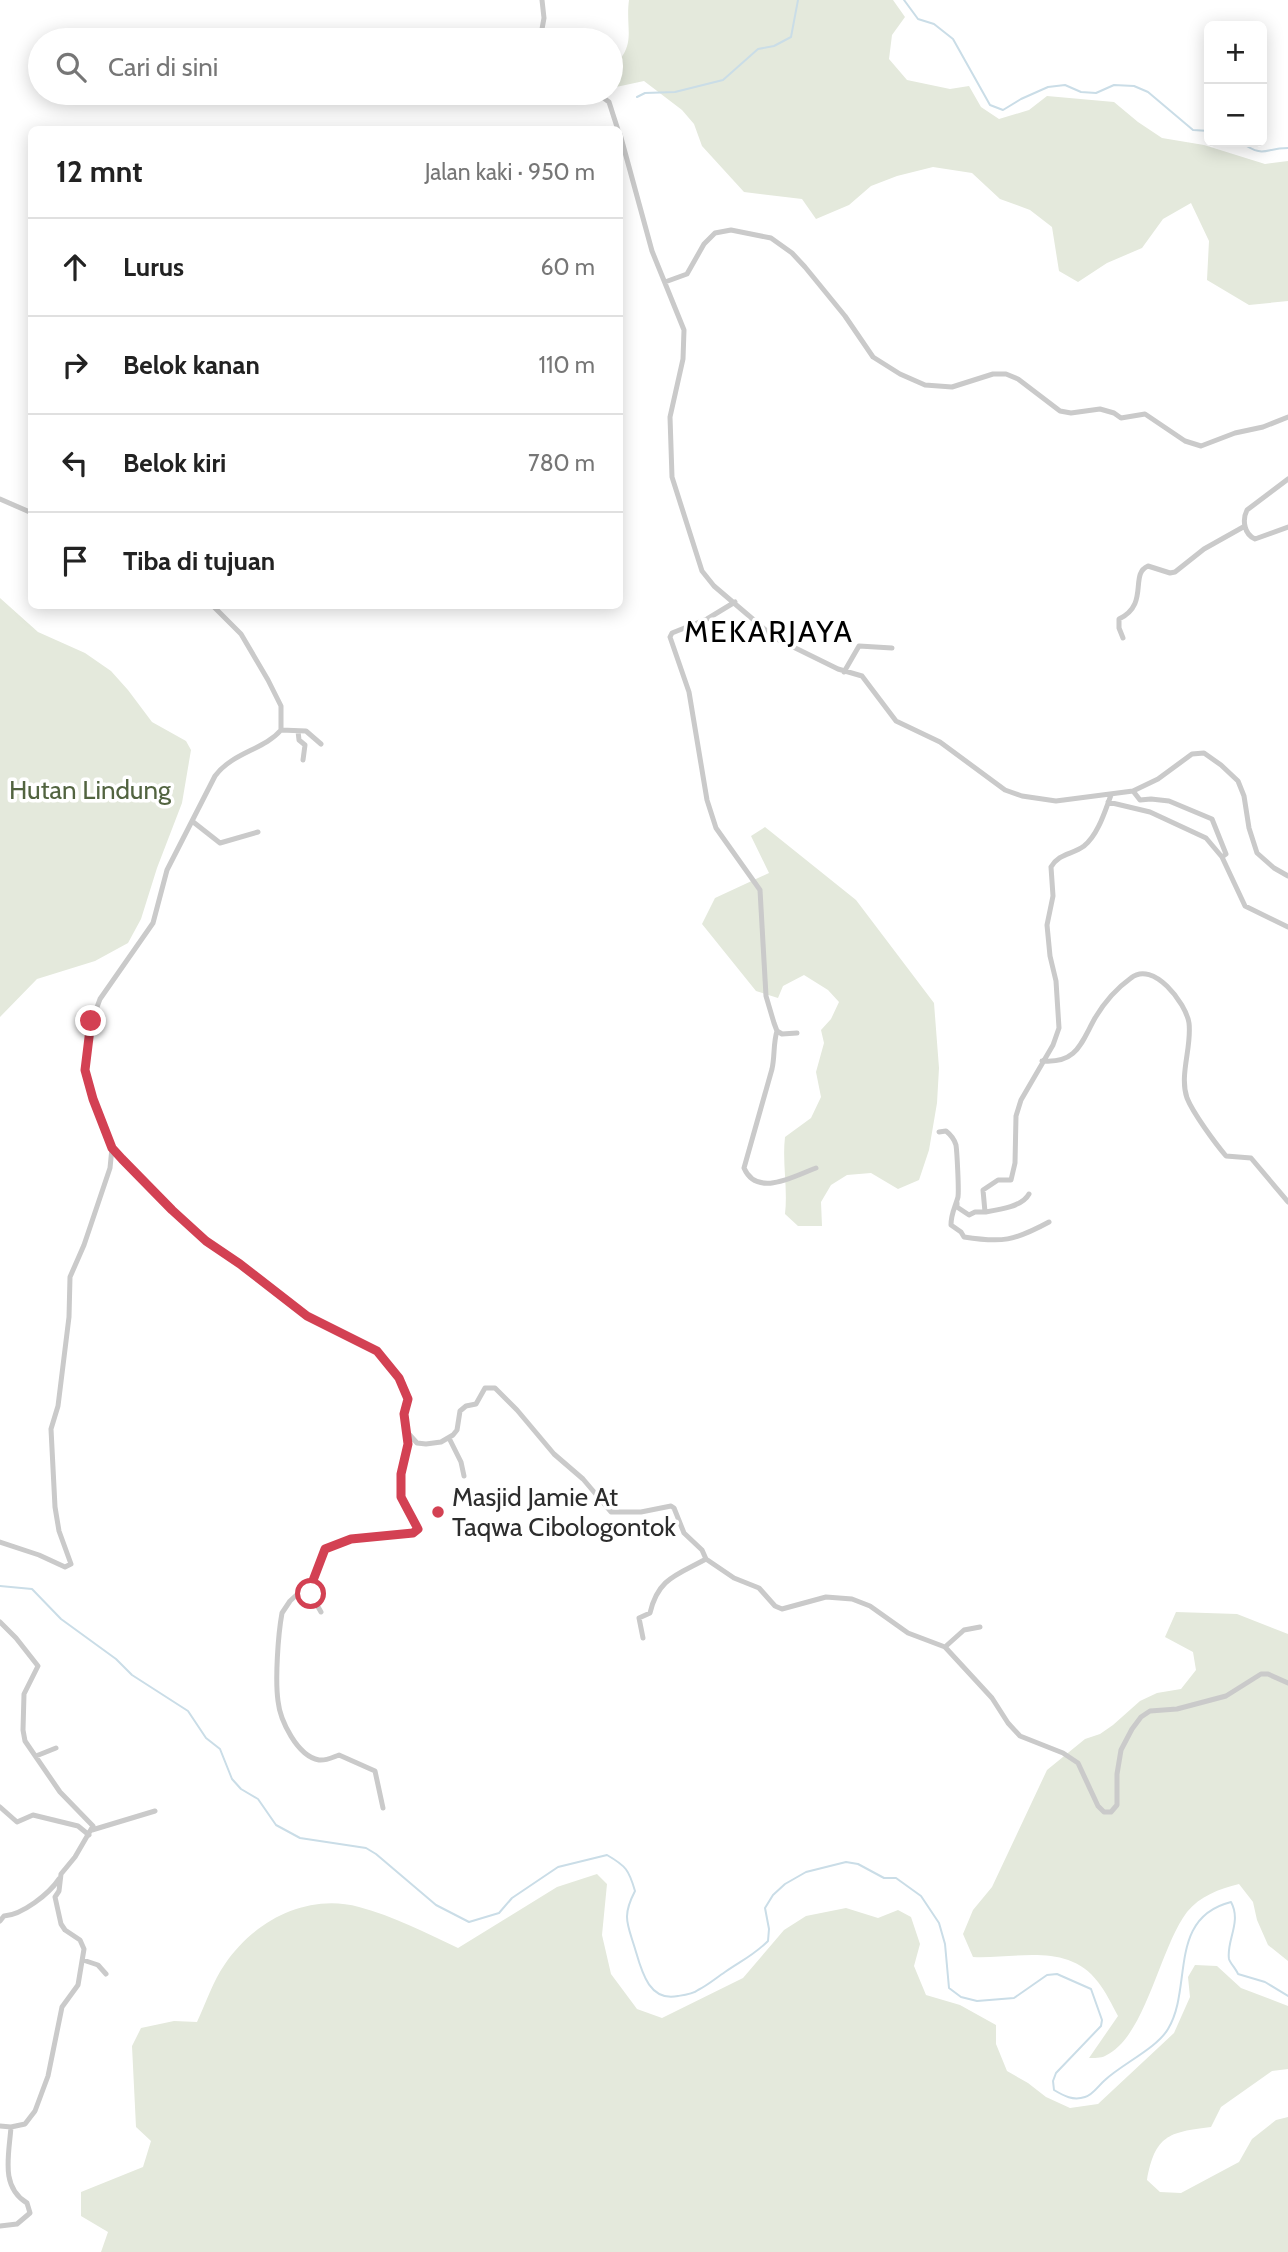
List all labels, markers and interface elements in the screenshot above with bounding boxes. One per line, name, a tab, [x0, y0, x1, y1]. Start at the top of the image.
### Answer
map controls	[1204, 21, 1267, 147]
button: +	[1204, 21, 1267, 84]
search box	[28, 28, 623, 105]
icon: search	[52, 48, 90, 86]
text: Cari di sini	[108, 51, 218, 83]
button: −	[1204, 84, 1267, 147]
text: 12 mnt	[56, 153, 142, 190]
text: Jalan kaki · 950 m	[425, 158, 595, 186]
icon: ahead	[56, 248, 94, 286]
text: Lurus	[123, 251, 184, 283]
text: 60 m	[541, 253, 595, 281]
icon: right	[56, 346, 94, 384]
text: Belok kanan	[123, 349, 260, 381]
text: 110 m	[539, 351, 595, 379]
icon: left	[56, 444, 94, 482]
text: Belok kiri	[123, 447, 226, 479]
text: 780 m	[528, 449, 595, 477]
icon: arrive	[56, 542, 94, 580]
text: Tiba di tujuan	[123, 545, 275, 577]
district label: MEKARJAYA	[684, 613, 854, 650]
park label: Hutan Lindung	[9, 774, 172, 806]
route end	[75, 1005, 106, 1036]
place label: Masjid Jamie At Taqwa Cibologontok	[452, 1481, 676, 1543]
marker: Masjid Jamie At Taqwa Cibologontok	[430, 1504, 446, 1520]
route start	[295, 1578, 326, 1609]

